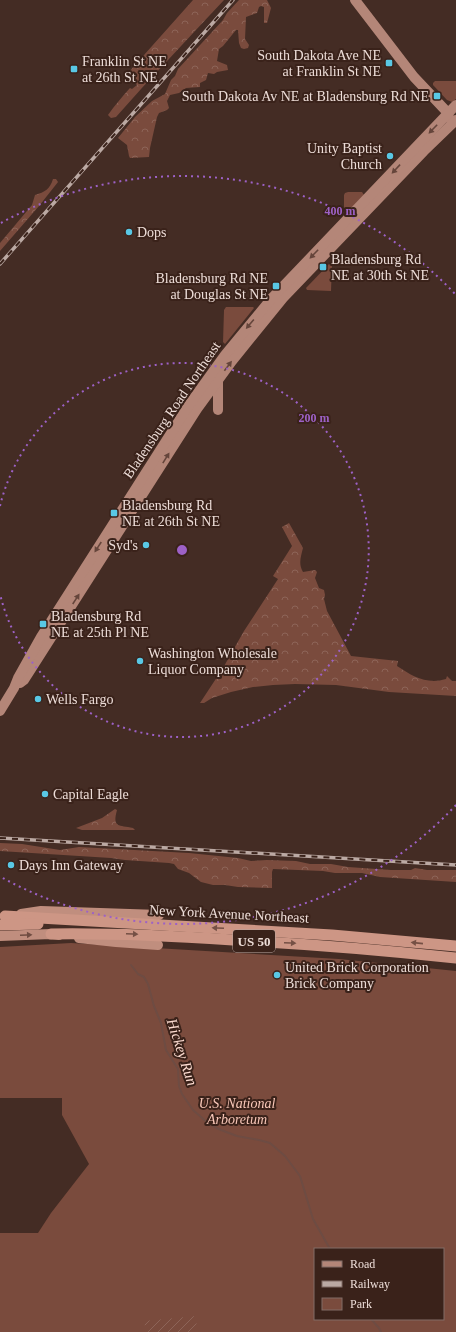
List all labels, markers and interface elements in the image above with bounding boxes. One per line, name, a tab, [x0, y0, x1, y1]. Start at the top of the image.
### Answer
place label: South Dakota Ave NE at Franklin St NE	[257, 48, 381, 79]
place label: Franklin St NE at 26th St NE	[82, 54, 167, 85]
marker: South Dakota Ave NE at Franklin St NE	[384, 58, 394, 68]
marker: Franklin St NE at 26th St NE	[69, 64, 79, 74]
place label: South Dakota Av NE at Bladensburg Rd NE	[182, 89, 429, 104]
marker: South Dakota Av NE at Bladensburg Rd NE	[432, 91, 442, 101]
one-way arrow	[428, 124, 438, 134]
place label: Unity Baptist Church	[307, 141, 382, 172]
marker: Unity Baptist Church	[385, 151, 395, 161]
one-way arrow	[391, 164, 400, 174]
text: 400 m	[325, 204, 356, 218]
place label: Dops	[137, 225, 167, 240]
marker: Dops	[124, 227, 134, 237]
one-way arrow	[309, 249, 319, 259]
place label: Bladensburg Rd NE at 30th St NE	[331, 252, 429, 283]
marker: Bladensburg Rd NE at 30th St NE	[318, 262, 328, 272]
place label: Bladensburg Rd NE at Douglas St NE	[155, 271, 268, 302]
marker: Bladensburg Rd NE at Douglas St NE	[271, 281, 281, 291]
one-way arrow	[246, 319, 254, 330]
street label: Bladensburg Road Northeast	[121, 339, 223, 481]
one-way arrow	[224, 361, 232, 372]
text: 200 m	[299, 411, 330, 425]
one-way arrow	[162, 453, 170, 463]
place label: Bladensburg Rd NE at 26th St NE	[122, 498, 220, 529]
marker: Bladensburg Rd NE at 26th St NE	[109, 508, 119, 518]
place label: Syd's	[108, 538, 138, 553]
marker: Syd's	[141, 540, 151, 550]
one-way arrow	[94, 542, 102, 553]
centre of rings	[175, 543, 189, 557]
one-way arrow	[72, 594, 80, 604]
place label: Bladensburg Rd NE at 25th Pl NE	[51, 609, 149, 640]
marker: Bladensburg Rd NE at 25th Pl NE	[38, 619, 48, 629]
place label: Washington Wholesale Liquor Company	[148, 646, 277, 677]
marker: Washington Wholesale Liquor Company	[135, 656, 145, 666]
place label: Wells Fargo	[46, 692, 113, 707]
marker: Wells Fargo	[33, 694, 43, 704]
place label: Capital Eagle	[53, 787, 129, 802]
marker: Capital Eagle	[40, 789, 50, 799]
place label: Days Inn Gateway	[19, 858, 123, 873]
marker: Days Inn Gateway	[6, 860, 16, 870]
street label: New York Avenue Northeast	[149, 902, 309, 926]
one-way arrow	[211, 925, 224, 931]
road number: US 50	[233, 930, 275, 952]
one-way arrow	[126, 931, 138, 938]
one-way arrow	[20, 932, 32, 939]
one-way arrow	[411, 939, 423, 946]
one-way arrow	[284, 940, 296, 947]
place label: United Brick Corporation Brick Company	[285, 960, 429, 991]
marker: United Brick Corporation Brick Company	[272, 970, 282, 980]
water label: Hickey Run	[163, 1016, 200, 1088]
park label: U.S. National Arboretum	[199, 1096, 275, 1127]
legend	[314, 1248, 444, 1320]
text: Road	[350, 1257, 375, 1271]
text: Railway	[350, 1277, 390, 1291]
text: Park	[350, 1297, 372, 1311]

